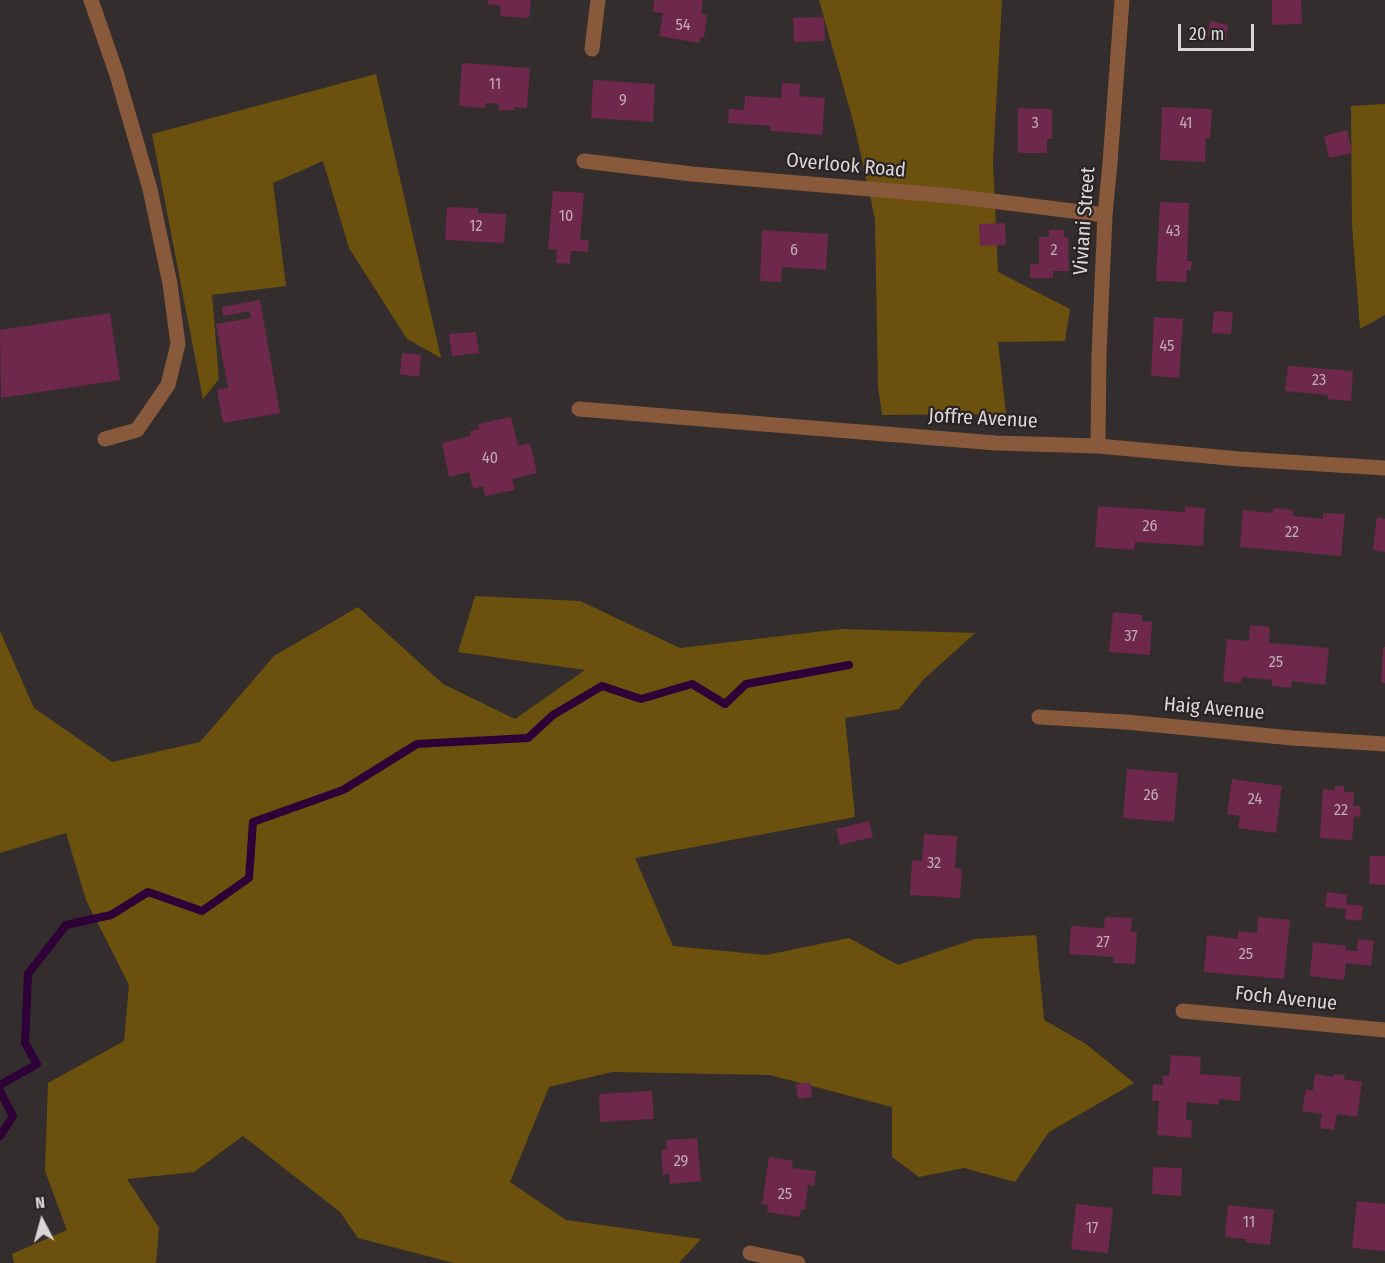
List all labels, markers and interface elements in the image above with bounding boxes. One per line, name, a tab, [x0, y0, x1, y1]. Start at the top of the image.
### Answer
scale bar	[1181, 12, 1258, 50]
house number: 54	[675, 16, 691, 36]
text: 20 m	[1189, 23, 1224, 45]
house number: 11	[489, 75, 501, 95]
house number: 9	[619, 91, 627, 111]
house number: 3	[1031, 114, 1039, 134]
house number: 41	[1179, 114, 1193, 134]
street label: Overlook Road	[785, 149, 907, 183]
street label: Viviani Street	[1069, 166, 1101, 276]
house number: 10	[559, 207, 573, 227]
house number: 12	[469, 217, 483, 237]
house number: 43	[1166, 222, 1180, 242]
house number: 6	[790, 241, 798, 261]
house number: 2	[1050, 241, 1058, 261]
house number: 45	[1160, 337, 1174, 357]
house number: 23	[1312, 371, 1326, 391]
street label: Joffre Avenue	[928, 404, 1038, 434]
house number: 40	[482, 449, 498, 469]
house number: 26	[1143, 517, 1157, 537]
house number: 22	[1285, 523, 1299, 543]
house number: 37	[1124, 627, 1138, 647]
house number: 25	[1269, 653, 1283, 673]
street label: Haig Avenue	[1163, 693, 1265, 725]
house number: 26	[1144, 786, 1158, 806]
house number: 24	[1248, 790, 1262, 810]
house number: 22	[1334, 801, 1348, 821]
house number: 32	[927, 854, 941, 874]
house number: 27	[1096, 933, 1110, 953]
house number: 25	[1239, 945, 1253, 965]
street label: Foch Avenue	[1234, 982, 1338, 1016]
house number: 29	[674, 1152, 688, 1172]
house number: 25	[778, 1185, 792, 1205]
north arrow	[12, 1191, 72, 1251]
text: N	[34, 1193, 46, 1213]
house number: 11	[1243, 1213, 1255, 1233]
house number: 17	[1086, 1219, 1098, 1239]

